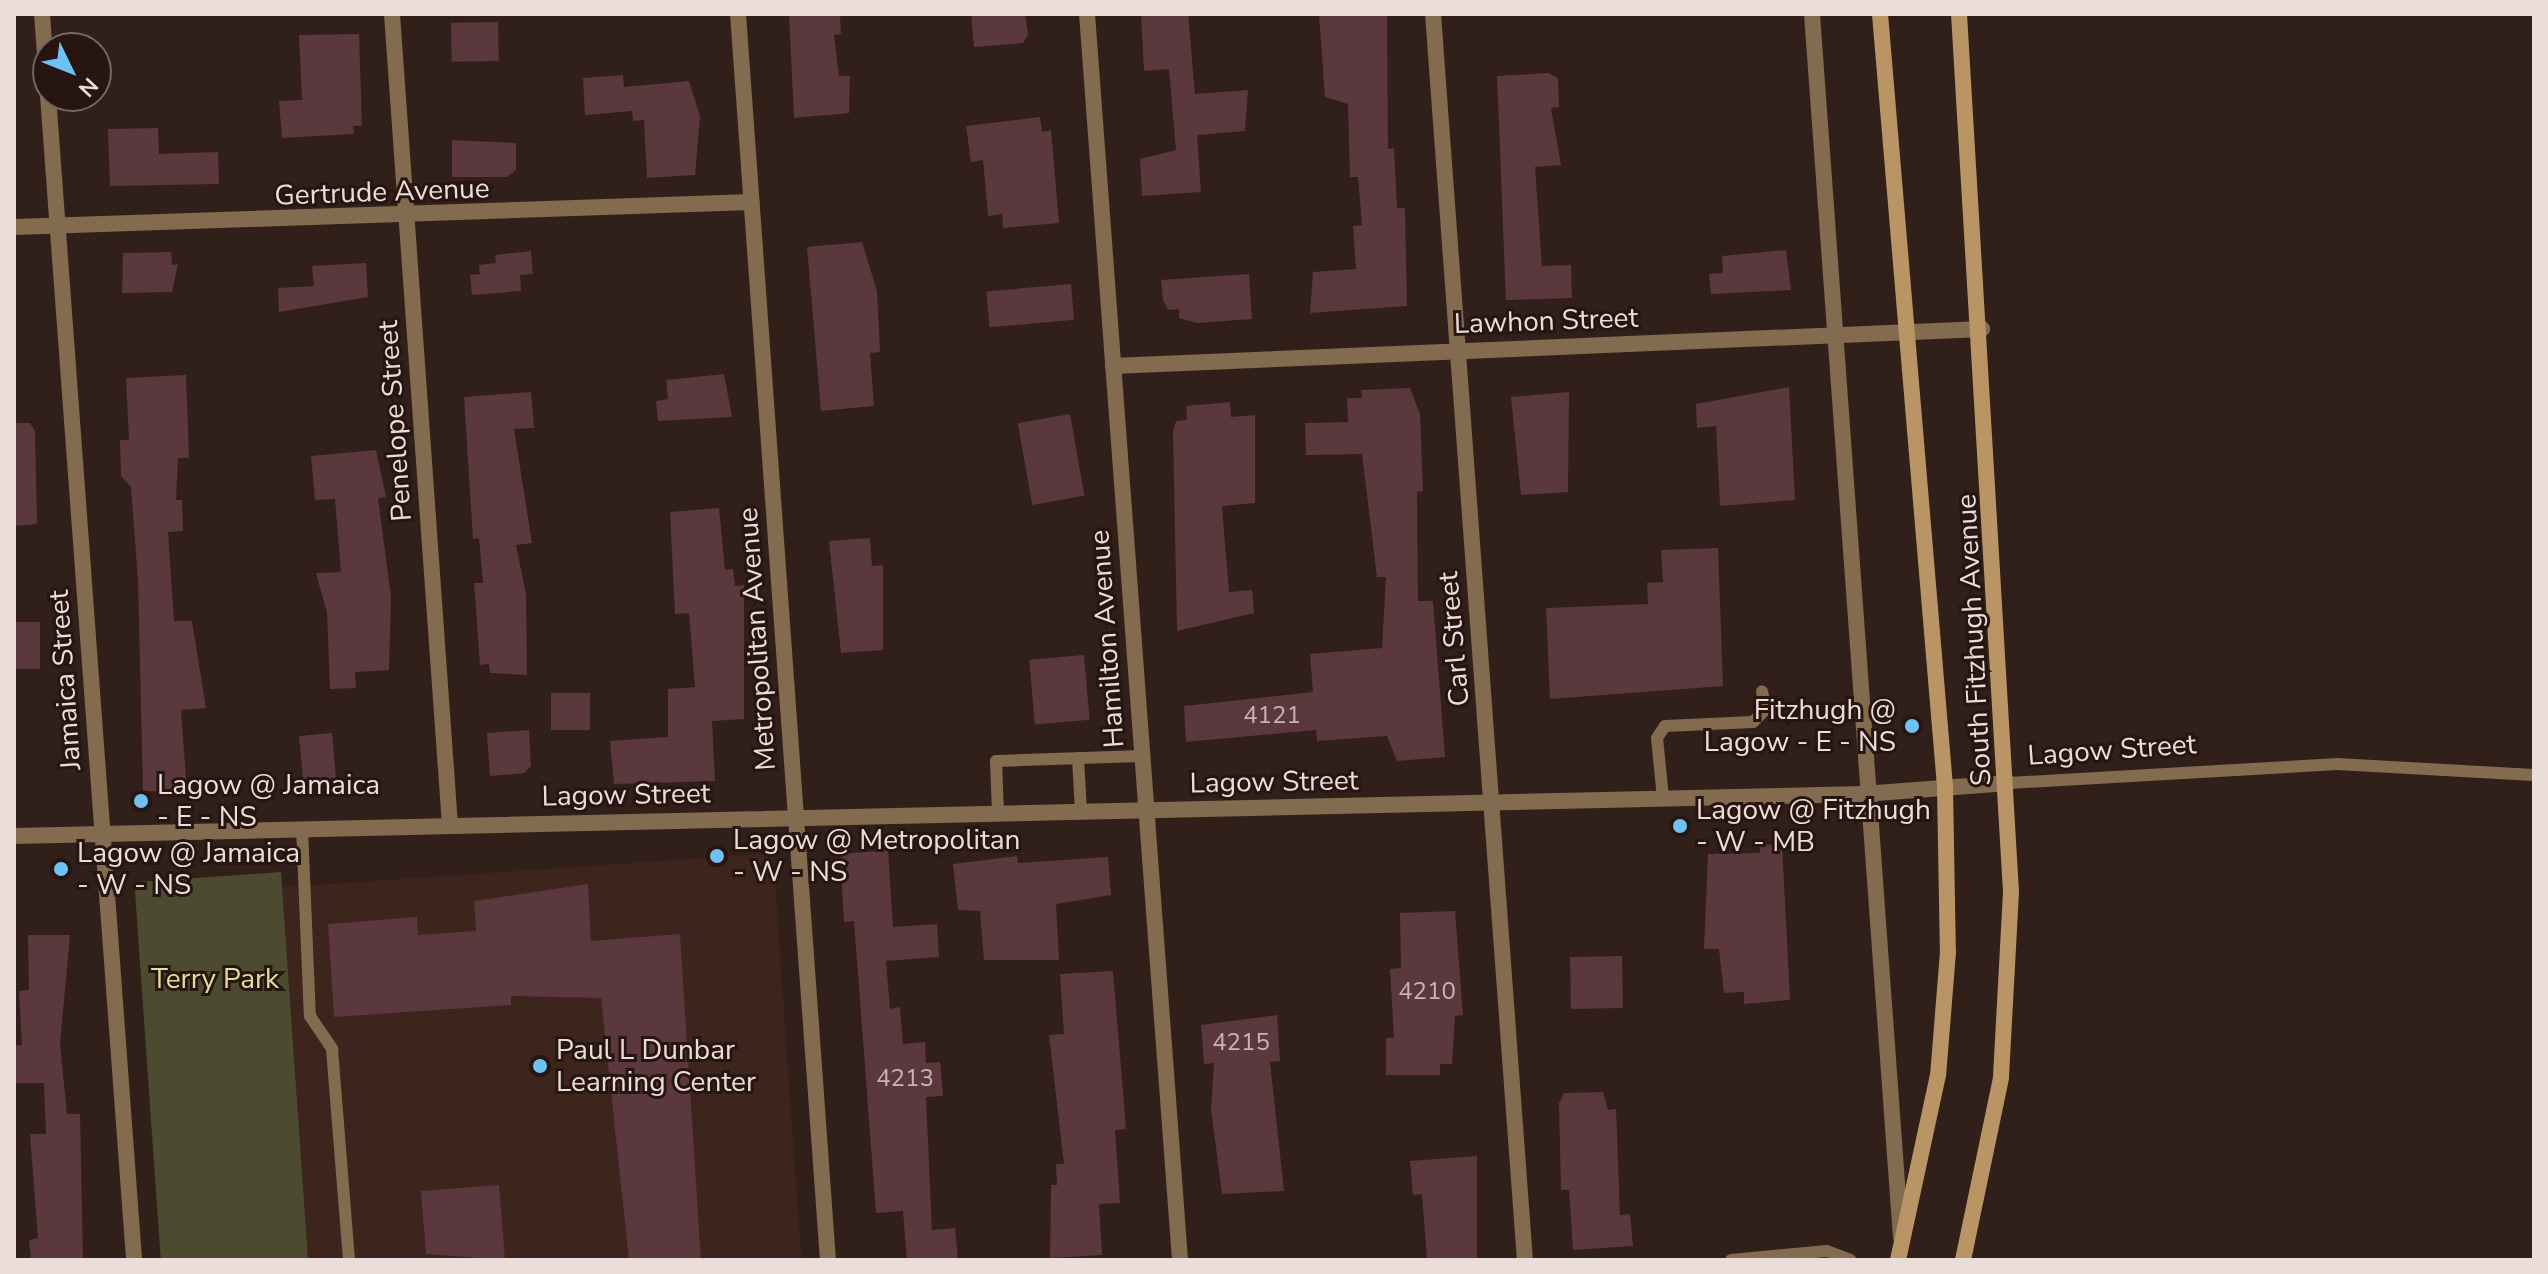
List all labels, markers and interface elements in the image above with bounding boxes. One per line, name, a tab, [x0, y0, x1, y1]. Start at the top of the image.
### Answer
north arrow	[32, 32, 112, 112]
text: N	[72, 71, 105, 103]
street label: Gertrude Avenue	[274, 171, 490, 213]
street label: Lawhon Street	[1453, 301, 1639, 341]
street label: Penelope Street	[371, 319, 419, 523]
street label: South Fitzhugh Avenue	[1950, 493, 1998, 787]
street label: Metropolitan Avenue	[731, 506, 783, 772]
street label: Hamilton Avenue	[1083, 529, 1131, 749]
street label: Carl Street	[1431, 570, 1477, 708]
street label: Jamaica Street	[42, 589, 88, 771]
place label: Fitzhugh @ Lagow - E - NS	[1704, 693, 1896, 759]
house number: 4121	[1243, 702, 1301, 730]
marker: Fitzhugh @ Lagow - E - NS	[1903, 717, 1921, 735]
street label: Lagow Street	[2027, 727, 2197, 773]
street label: Lagow Street	[1189, 764, 1359, 800]
place label: Lagow @ Jamaica - E - NS	[157, 768, 380, 834]
street label: Lagow Street	[541, 777, 711, 813]
marker: Lagow @ Jamaica - E - NS	[132, 792, 150, 810]
place label: Lagow @ Fitzhugh - W - MB	[1696, 793, 1931, 859]
marker: Lagow @ Fitzhugh - W - MB	[1671, 817, 1689, 835]
place label: Lagow @ Metropolitan - W - NS	[733, 823, 1020, 889]
place label: Lagow @ Jamaica - W - NS	[77, 836, 300, 902]
marker: Lagow @ Metropolitan - W - NS	[708, 847, 726, 865]
marker: Lagow @ Jamaica - W - NS	[52, 860, 70, 878]
park label: Terry Park	[151, 962, 279, 996]
house number: 4210	[1398, 978, 1456, 1006]
house number: 4215	[1212, 1029, 1270, 1057]
place label: Paul L Dunbar Learning Center	[556, 1033, 756, 1099]
marker: Paul L Dunbar Learning Center	[531, 1057, 549, 1075]
house number: 4213	[876, 1065, 934, 1093]

